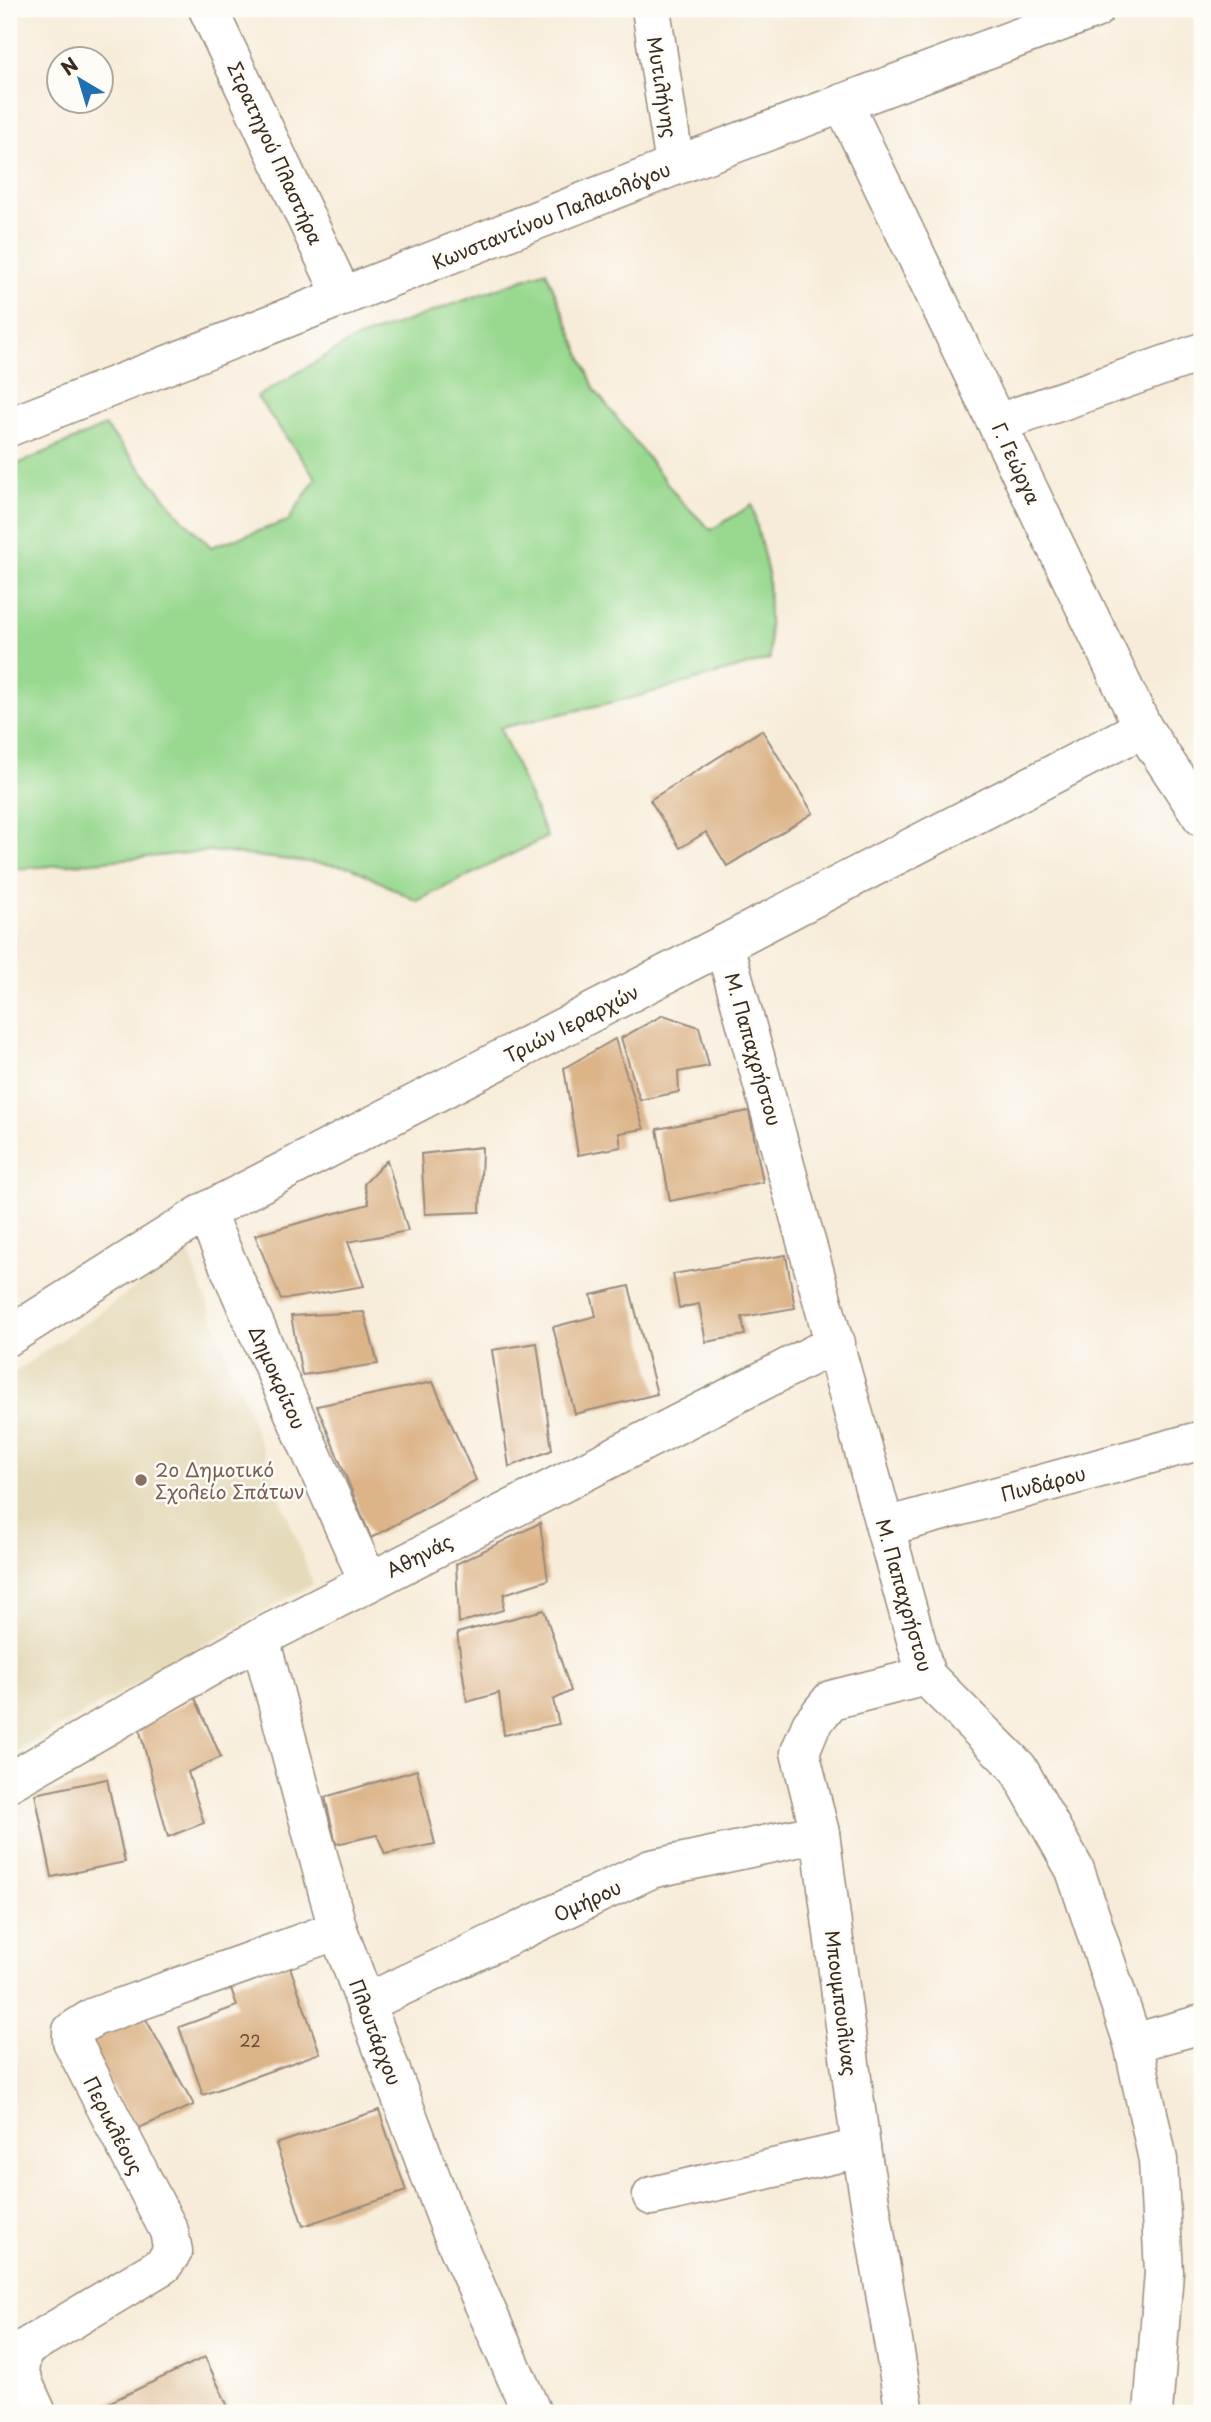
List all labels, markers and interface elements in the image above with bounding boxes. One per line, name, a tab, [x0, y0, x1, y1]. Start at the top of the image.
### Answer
street label: Μυτιλήνης	[641, 34, 685, 140]
north arrow	[46, 46, 116, 116]
text: N	[54, 50, 83, 81]
street label: Στρατηγού Πλαστήρα	[221, 57, 331, 249]
street label: Κωνσταντίνου Παλαιολόγου	[428, 154, 674, 276]
street label: Γ. Γεώργα	[986, 417, 1048, 509]
street label: Μ. Παπαχρήστου	[719, 969, 789, 1129]
street label: Τριών Ιεραρχών	[499, 977, 643, 1069]
street label: Δημοκρίτου	[243, 1321, 313, 1433]
place label: 2ο Δημοτικό Σχολείο Σπάτων	[155, 1455, 305, 1505]
street label: Πινδάρου	[998, 1458, 1088, 1508]
marker: 2ο Δημοτικό Σχολείο Σπάτων	[133, 1472, 149, 1488]
street label: Μ. Παπαχρήστου	[870, 1515, 940, 1675]
street label: Αθηνάς	[381, 1526, 457, 1584]
street label: Ομήρου	[549, 1872, 625, 1928]
street label: Μπουμπουλίνας	[819, 1928, 865, 2078]
street label: Πλουτάρχου	[343, 1975, 409, 2089]
house number: 22	[239, 2028, 261, 2052]
street label: Περικλέους	[77, 2071, 151, 2179]

